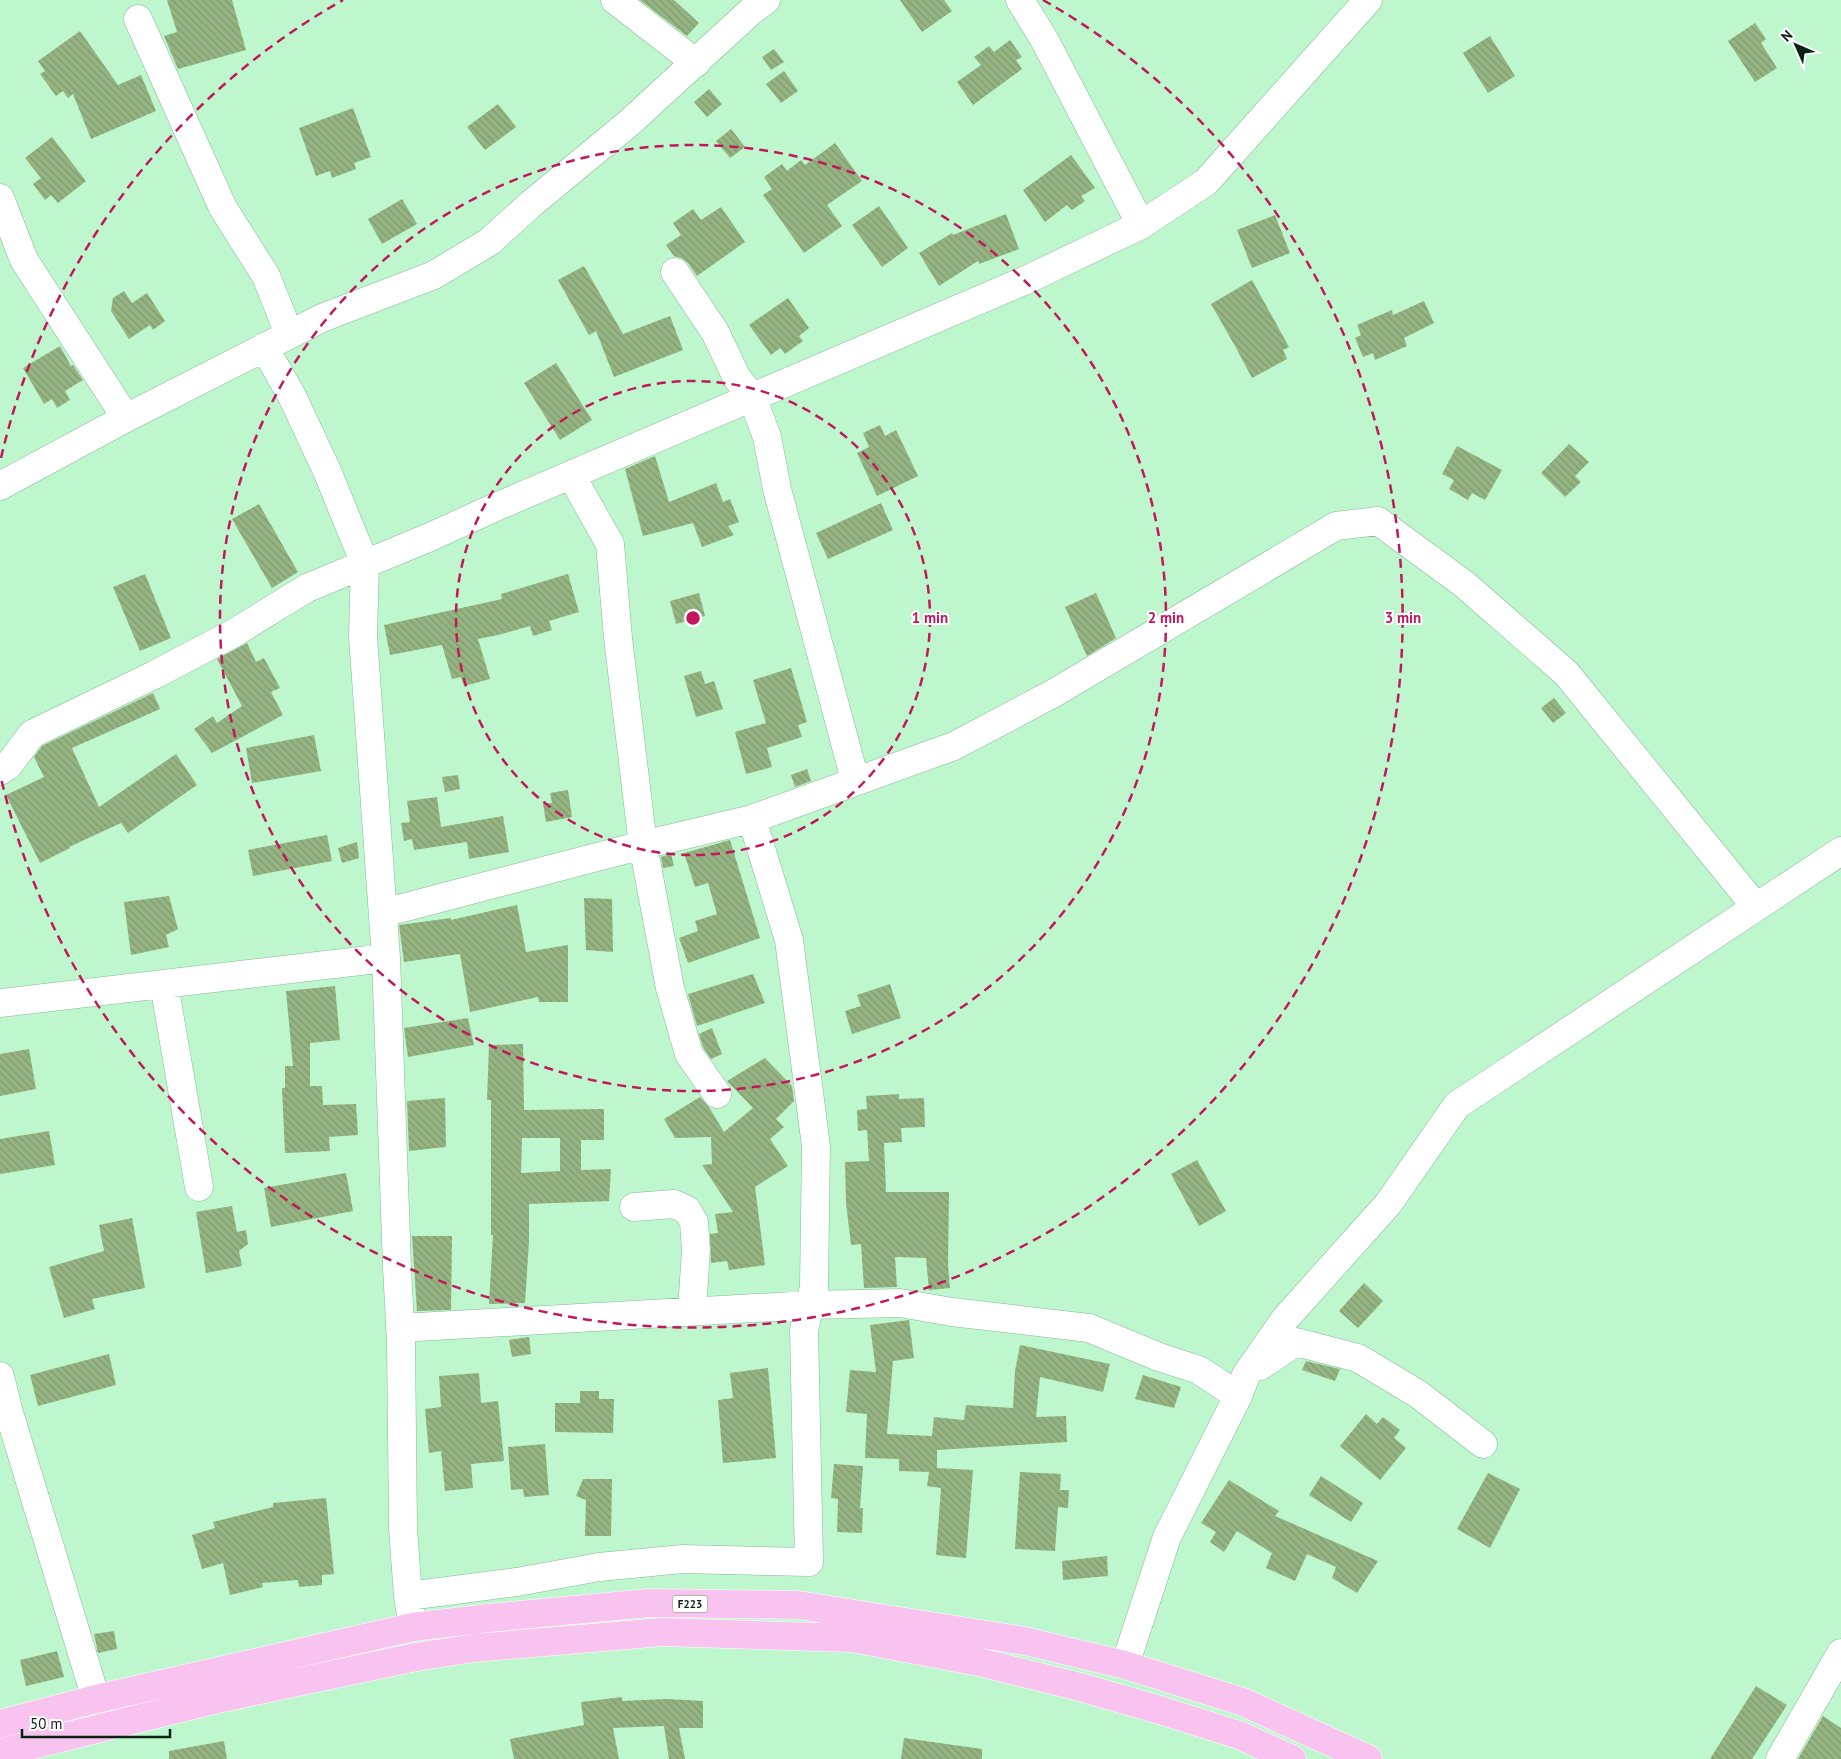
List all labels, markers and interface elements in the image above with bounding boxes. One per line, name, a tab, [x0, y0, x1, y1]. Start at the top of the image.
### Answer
north arrow	[1771, 20, 1821, 70]
text: N	[1777, 26, 1796, 45]
text: 1 min	[912, 608, 948, 627]
text: 2 min	[1148, 608, 1184, 627]
text: 3 min	[1385, 608, 1421, 627]
centre of rings	[684, 609, 702, 627]
road number: F223	[672, 1596, 708, 1612]
scale bar	[22, 1706, 170, 1738]
text: 50 m	[30, 1714, 63, 1733]

